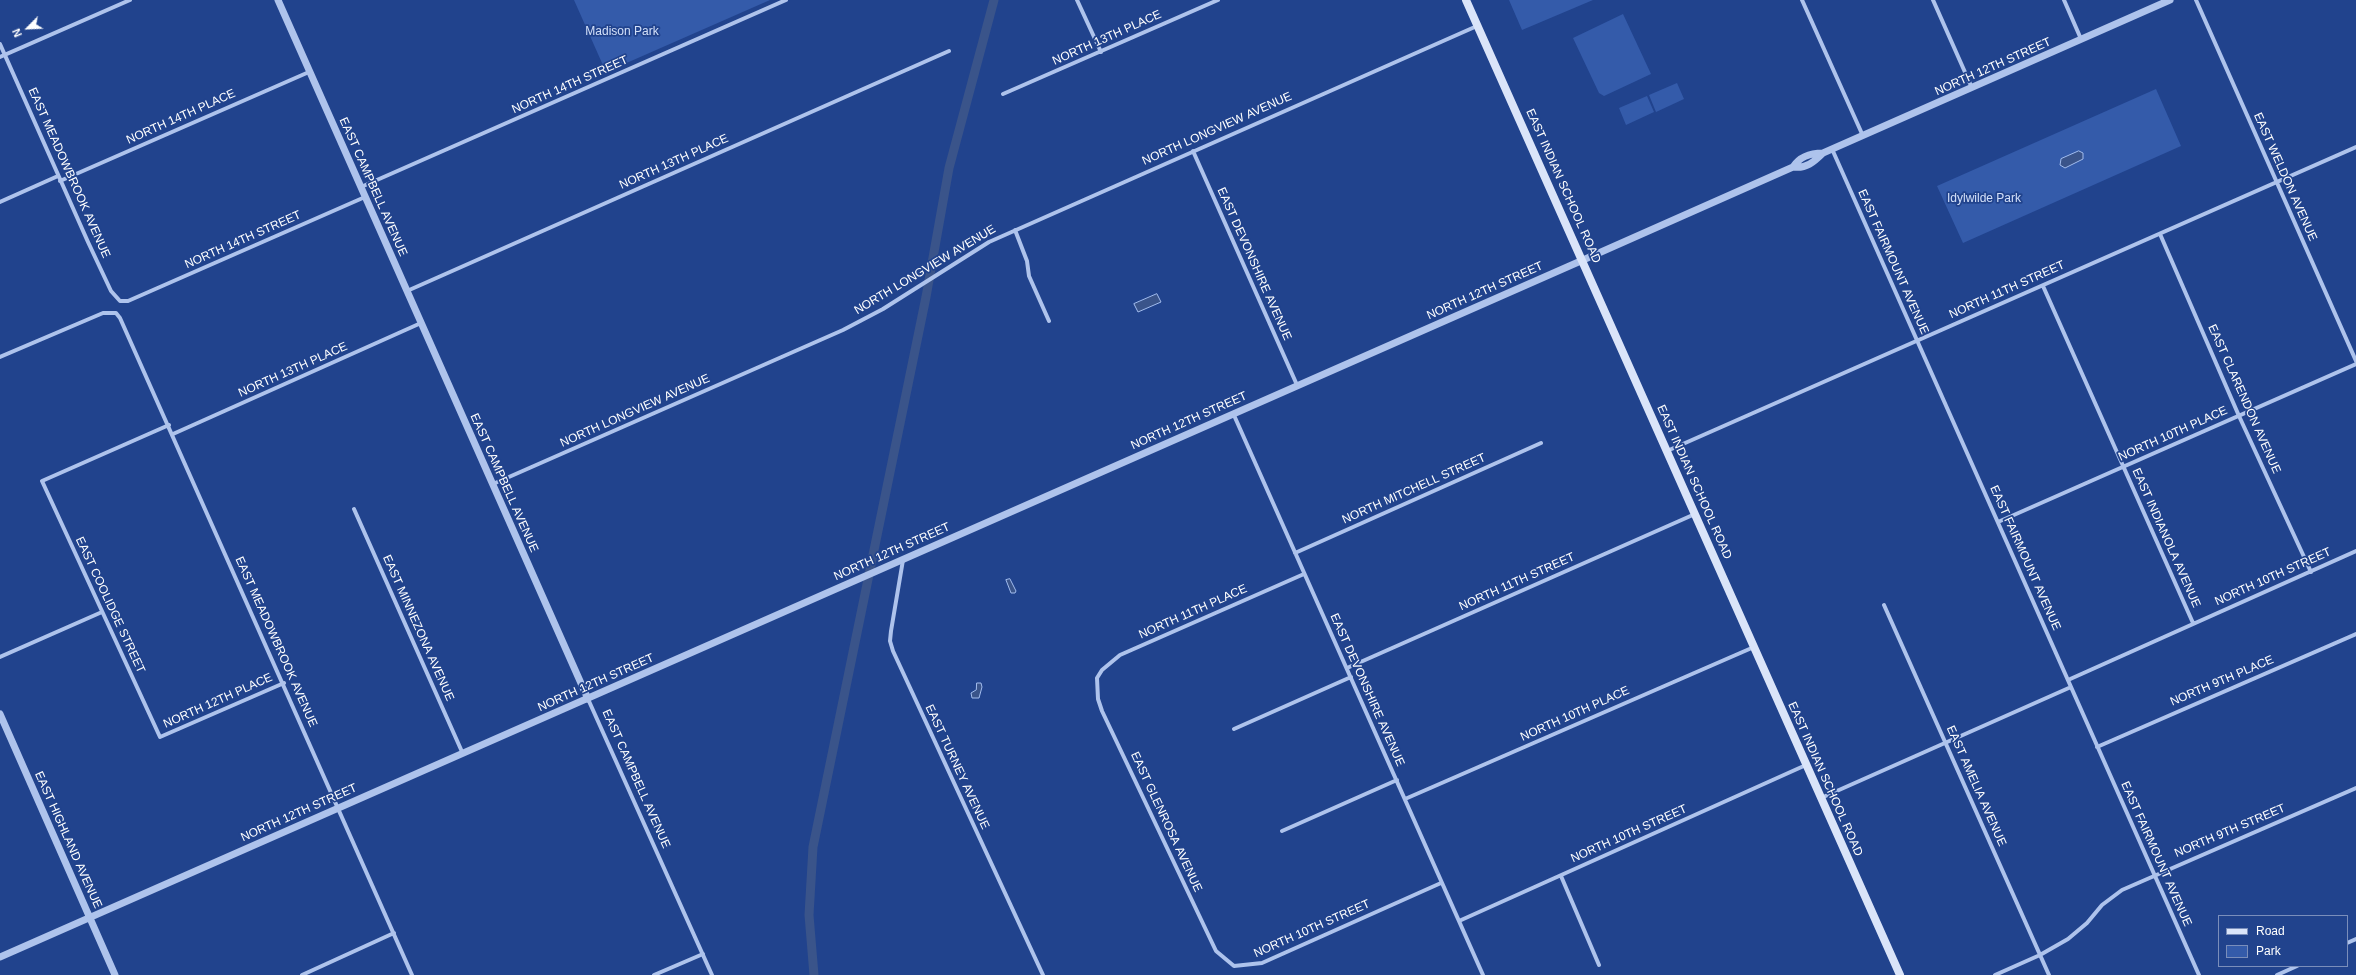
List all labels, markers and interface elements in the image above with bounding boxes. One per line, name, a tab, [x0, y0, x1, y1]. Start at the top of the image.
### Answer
street label: NORTH 13TH PLACE	[1050, 7, 1164, 69]
north arrow	[8, 8, 48, 48]
park label: Madison Park	[585, 25, 659, 39]
text: N	[10, 27, 24, 39]
street label: NORTH 12TH STREET	[1933, 35, 2053, 99]
street label: NORTH 14TH STREET	[510, 53, 630, 117]
street label: EAST MEADOWBROOK AVENUE	[25, 86, 113, 260]
street label: NORTH 14TH PLACE	[124, 86, 238, 148]
street label: NORTH LONGVIEW AVENUE	[1140, 89, 1294, 169]
street label: EAST INDIAN SCHOOL ROAD	[1522, 107, 1604, 265]
street label: EAST WELDON AVENUE	[2250, 111, 2320, 243]
street label: EAST CAMPBELL AVENUE	[336, 115, 410, 259]
street label: NORTH 13TH PLACE	[617, 131, 731, 193]
street label: EAST DEVONSHIRE AVENUE	[1214, 185, 1294, 343]
street label: EAST FAIRMOUNT AVENUE	[1854, 187, 1932, 337]
park label: Idylwilde Park	[1947, 192, 2021, 206]
street label: NORTH 14TH STREET	[183, 208, 303, 272]
street label: NORTH LONGVIEW AVENUE	[852, 222, 998, 318]
street label: NORTH 11TH STREET	[1947, 258, 2067, 322]
street label: NORTH 12TH STREET	[1425, 259, 1545, 323]
street label: EAST CLARENDON AVENUE	[2205, 322, 2283, 476]
street label: NORTH 13TH PLACE	[236, 339, 350, 401]
street label: NORTH LONGVIEW AVENUE	[558, 371, 712, 451]
street label: NORTH 12TH STREET	[1129, 389, 1249, 453]
street label: EAST INDIAN SCHOOL ROAD	[1653, 403, 1735, 561]
street label: NORTH 10TH PLACE	[2116, 403, 2230, 465]
street label: EAST CAMPBELL AVENUE	[467, 411, 541, 555]
street label: NORTH MITCHELL STREET	[1340, 451, 1488, 527]
street label: EAST INDIANOLA AVENUE	[2129, 466, 2203, 610]
street label: EAST FAIRMOUNT AVENUE	[1986, 483, 2064, 633]
street label: NORTH 12TH STREET	[832, 520, 952, 584]
street label: EAST COOLIDGE STREET	[72, 535, 148, 675]
street label: NORTH 10TH STREET	[2213, 545, 2333, 609]
street label: NORTH 11TH STREET	[1457, 550, 1577, 614]
street label: EAST MINNEZONA AVENUE	[379, 553, 457, 703]
street label: EAST MEADOWBROOK AVENUE	[232, 555, 320, 729]
street label: NORTH 11TH PLACE	[1137, 582, 1249, 642]
street label: EAST DEVONSHIRE AVENUE	[1327, 611, 1407, 769]
street label: NORTH 12TH STREET	[536, 651, 656, 715]
street label: NORTH 9TH PLACE	[2168, 653, 2276, 709]
street label: NORTH 12TH PLACE	[161, 670, 275, 732]
street label: NORTH 10TH PLACE	[1518, 683, 1632, 745]
street label: EAST INDIAN SCHOOL ROAD	[1784, 700, 1866, 858]
street label: EAST TURNEY AVENUE	[922, 702, 992, 832]
street label: EAST CAMPBELL AVENUE	[599, 707, 673, 851]
street label: EAST AMELIA AVENUE	[1943, 723, 2009, 849]
street label: EAST GLENROSA AVENUE	[1127, 750, 1205, 894]
street label: EAST HIGHLAND AVENUE	[31, 769, 105, 911]
street label: EAST FAIRMOUNT AVENUE	[2117, 779, 2195, 929]
street label: NORTH 12TH STREET	[239, 781, 359, 845]
street label: NORTH 9TH STREET	[2172, 801, 2288, 861]
street label: NORTH 10TH STREET	[1569, 802, 1689, 866]
street label: NORTH 10TH STREET	[1252, 897, 1372, 961]
legend	[2218, 915, 2348, 967]
text: Road	[2256, 924, 2285, 938]
text: Park	[2256, 944, 2281, 958]

